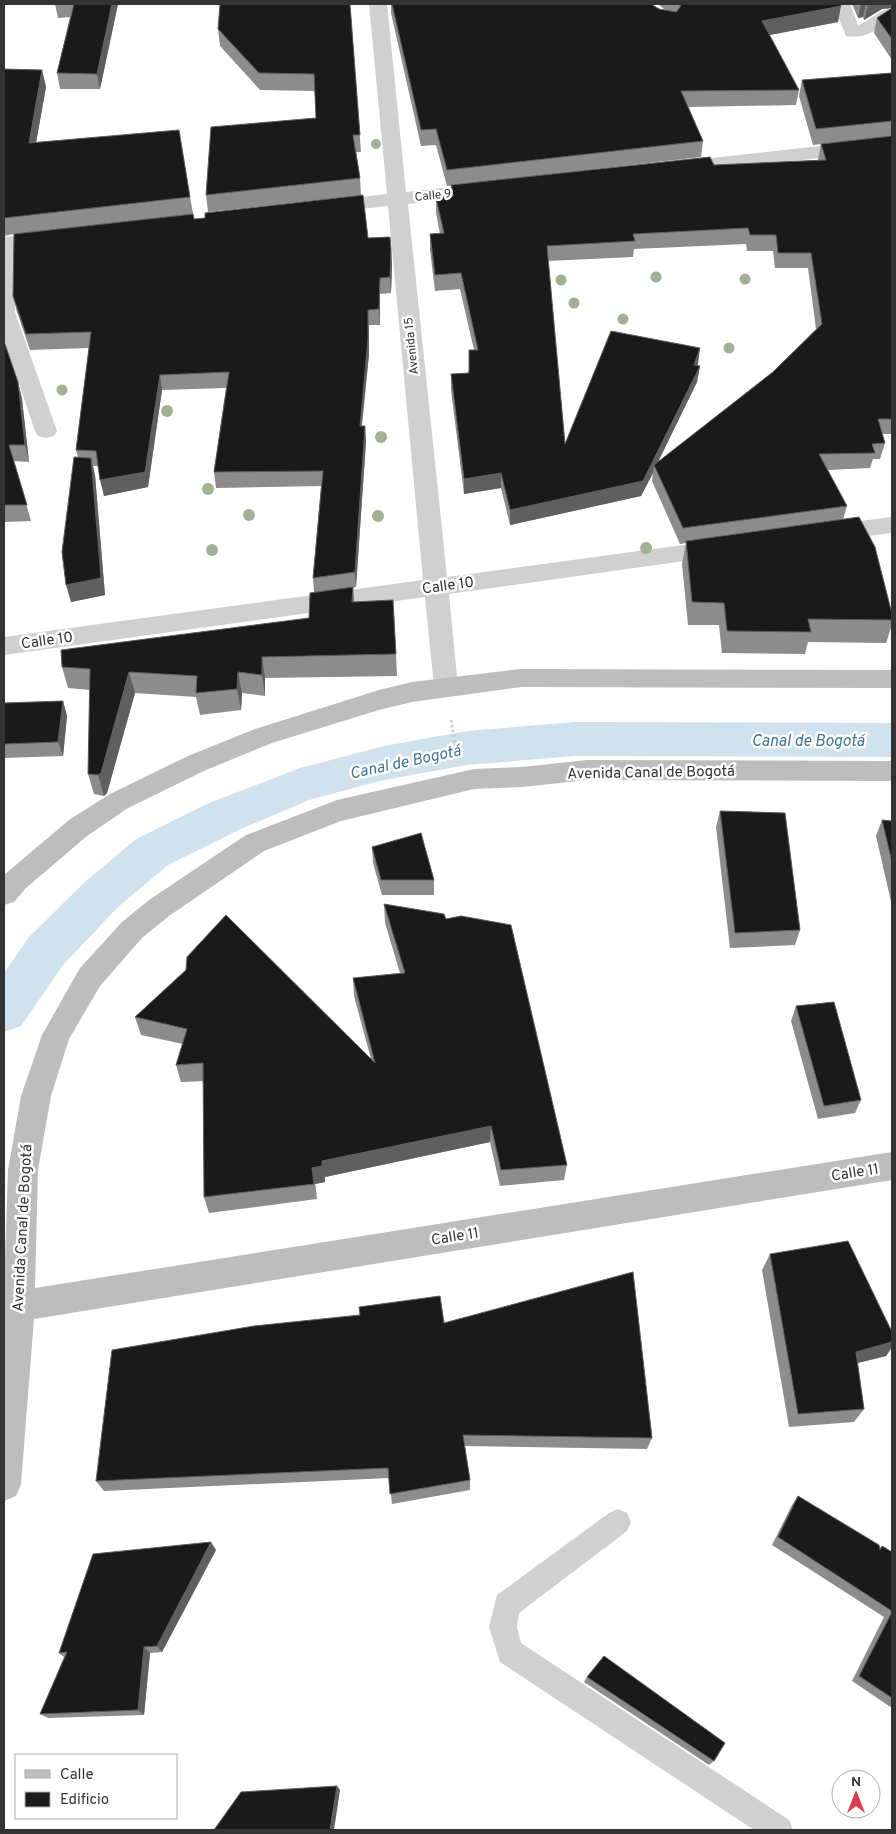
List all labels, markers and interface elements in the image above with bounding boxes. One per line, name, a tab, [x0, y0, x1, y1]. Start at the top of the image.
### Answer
street label: Calle 9	[414, 186, 452, 206]
street label: Avenida 15	[401, 316, 423, 375]
street label: Calle 10	[421, 573, 475, 600]
street label: Calle 10	[20, 628, 74, 655]
water label: Canal de Bogotá	[751, 732, 866, 752]
water label: Canal de Bogotá	[348, 741, 465, 785]
street label: Avenida Canal de Bogotá	[567, 763, 735, 784]
street label: Avenida Canal de Bogotá	[10, 1144, 37, 1312]
street label: Calle 11	[830, 1160, 881, 1187]
street label: Calle 11	[430, 1224, 481, 1251]
legend	[15, 1754, 178, 1819]
text: Calle	[60, 1766, 94, 1785]
north arrow	[831, 1769, 881, 1819]
text: N	[851, 1774, 861, 1791]
text: Edificio	[60, 1791, 109, 1810]

